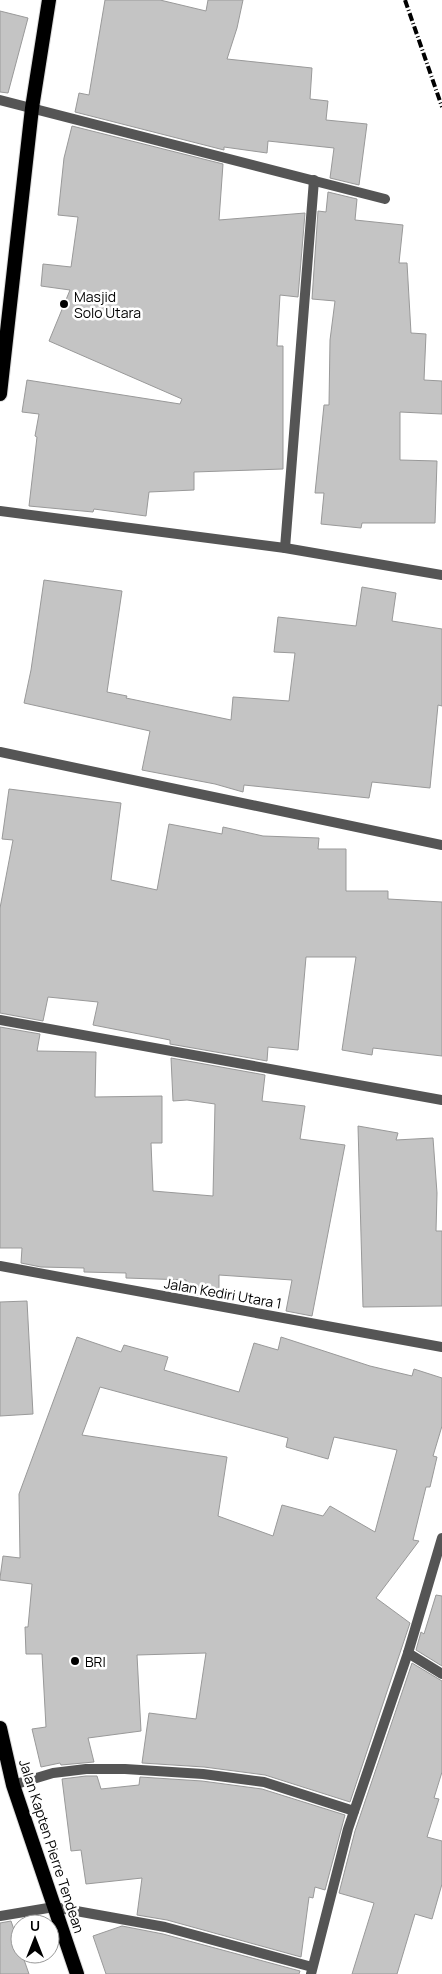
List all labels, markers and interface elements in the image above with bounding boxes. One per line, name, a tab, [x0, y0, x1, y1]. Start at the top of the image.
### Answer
place label: Masjid Solo Utara	[74, 287, 141, 322]
marker: Masjid Solo Utara	[58, 298, 70, 310]
street label: Jalan Kediri Utara 1	[163, 1273, 283, 1313]
place label: BRI	[85, 1652, 106, 1671]
marker: BRI	[69, 1655, 81, 1667]
street label: Jalan Kapten Pierre Tendean	[15, 1757, 89, 1935]
north arrow	[10, 1914, 60, 1964]
text: U	[30, 1916, 40, 1935]

